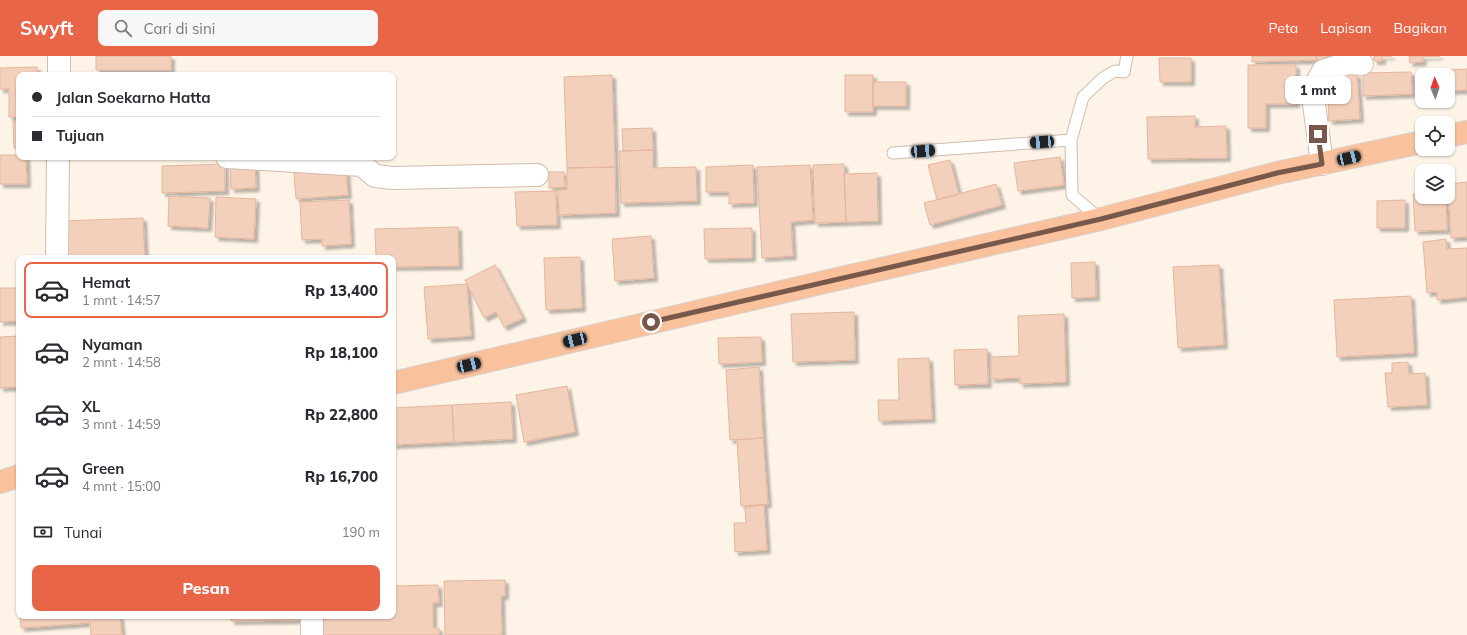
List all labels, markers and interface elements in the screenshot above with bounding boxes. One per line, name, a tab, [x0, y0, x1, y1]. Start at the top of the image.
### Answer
search box	[98, 10, 378, 46]
text: Swyft	[20, 16, 74, 40]
icon: search	[112, 17, 134, 39]
text: Cari di sini	[144, 19, 215, 38]
text: Peta	[1269, 19, 1298, 37]
text: Lapisan	[1320, 19, 1372, 37]
text: Bagikan	[1394, 19, 1447, 37]
north arrow	[1415, 68, 1455, 108]
map controls	[1415, 68, 1455, 204]
callout: 1 mnt	[1285, 76, 1351, 104]
text: 1 mnt	[1300, 82, 1336, 98]
text: Jalan Soekarno Hatta	[56, 88, 210, 107]
button: locate	[1415, 116, 1455, 156]
route end	[1309, 125, 1327, 143]
text: Tujuan	[56, 126, 104, 145]
car	[1030, 135, 1054, 149]
car	[911, 144, 935, 158]
car	[1336, 149, 1362, 167]
button: layers	[1415, 164, 1455, 204]
icon: car	[34, 272, 70, 308]
text: Hemat	[82, 273, 130, 292]
text: Rp 13,400	[305, 281, 378, 300]
text: 1 mnt · 14:57	[82, 292, 161, 308]
route start	[642, 313, 660, 331]
car	[562, 331, 588, 349]
icon: car	[34, 334, 70, 370]
text: Nyaman	[82, 335, 142, 354]
text: Rp 18,100	[305, 343, 378, 362]
text: 2 mnt · 14:58	[82, 354, 161, 370]
car	[456, 356, 482, 374]
icon: car	[34, 396, 70, 432]
text: XL	[82, 397, 100, 416]
text: Rp 22,800	[305, 405, 378, 424]
text: 3 mnt · 14:59	[82, 416, 161, 432]
icon: car	[34, 458, 70, 494]
text: Green	[82, 459, 124, 478]
text: Rp 16,700	[305, 467, 378, 486]
text: 4 mnt · 15:00	[82, 478, 161, 494]
icon: cash	[32, 521, 54, 543]
text: Tunai	[64, 523, 102, 542]
text: 190 m	[342, 524, 380, 540]
button: Pesan	[32, 565, 380, 611]

